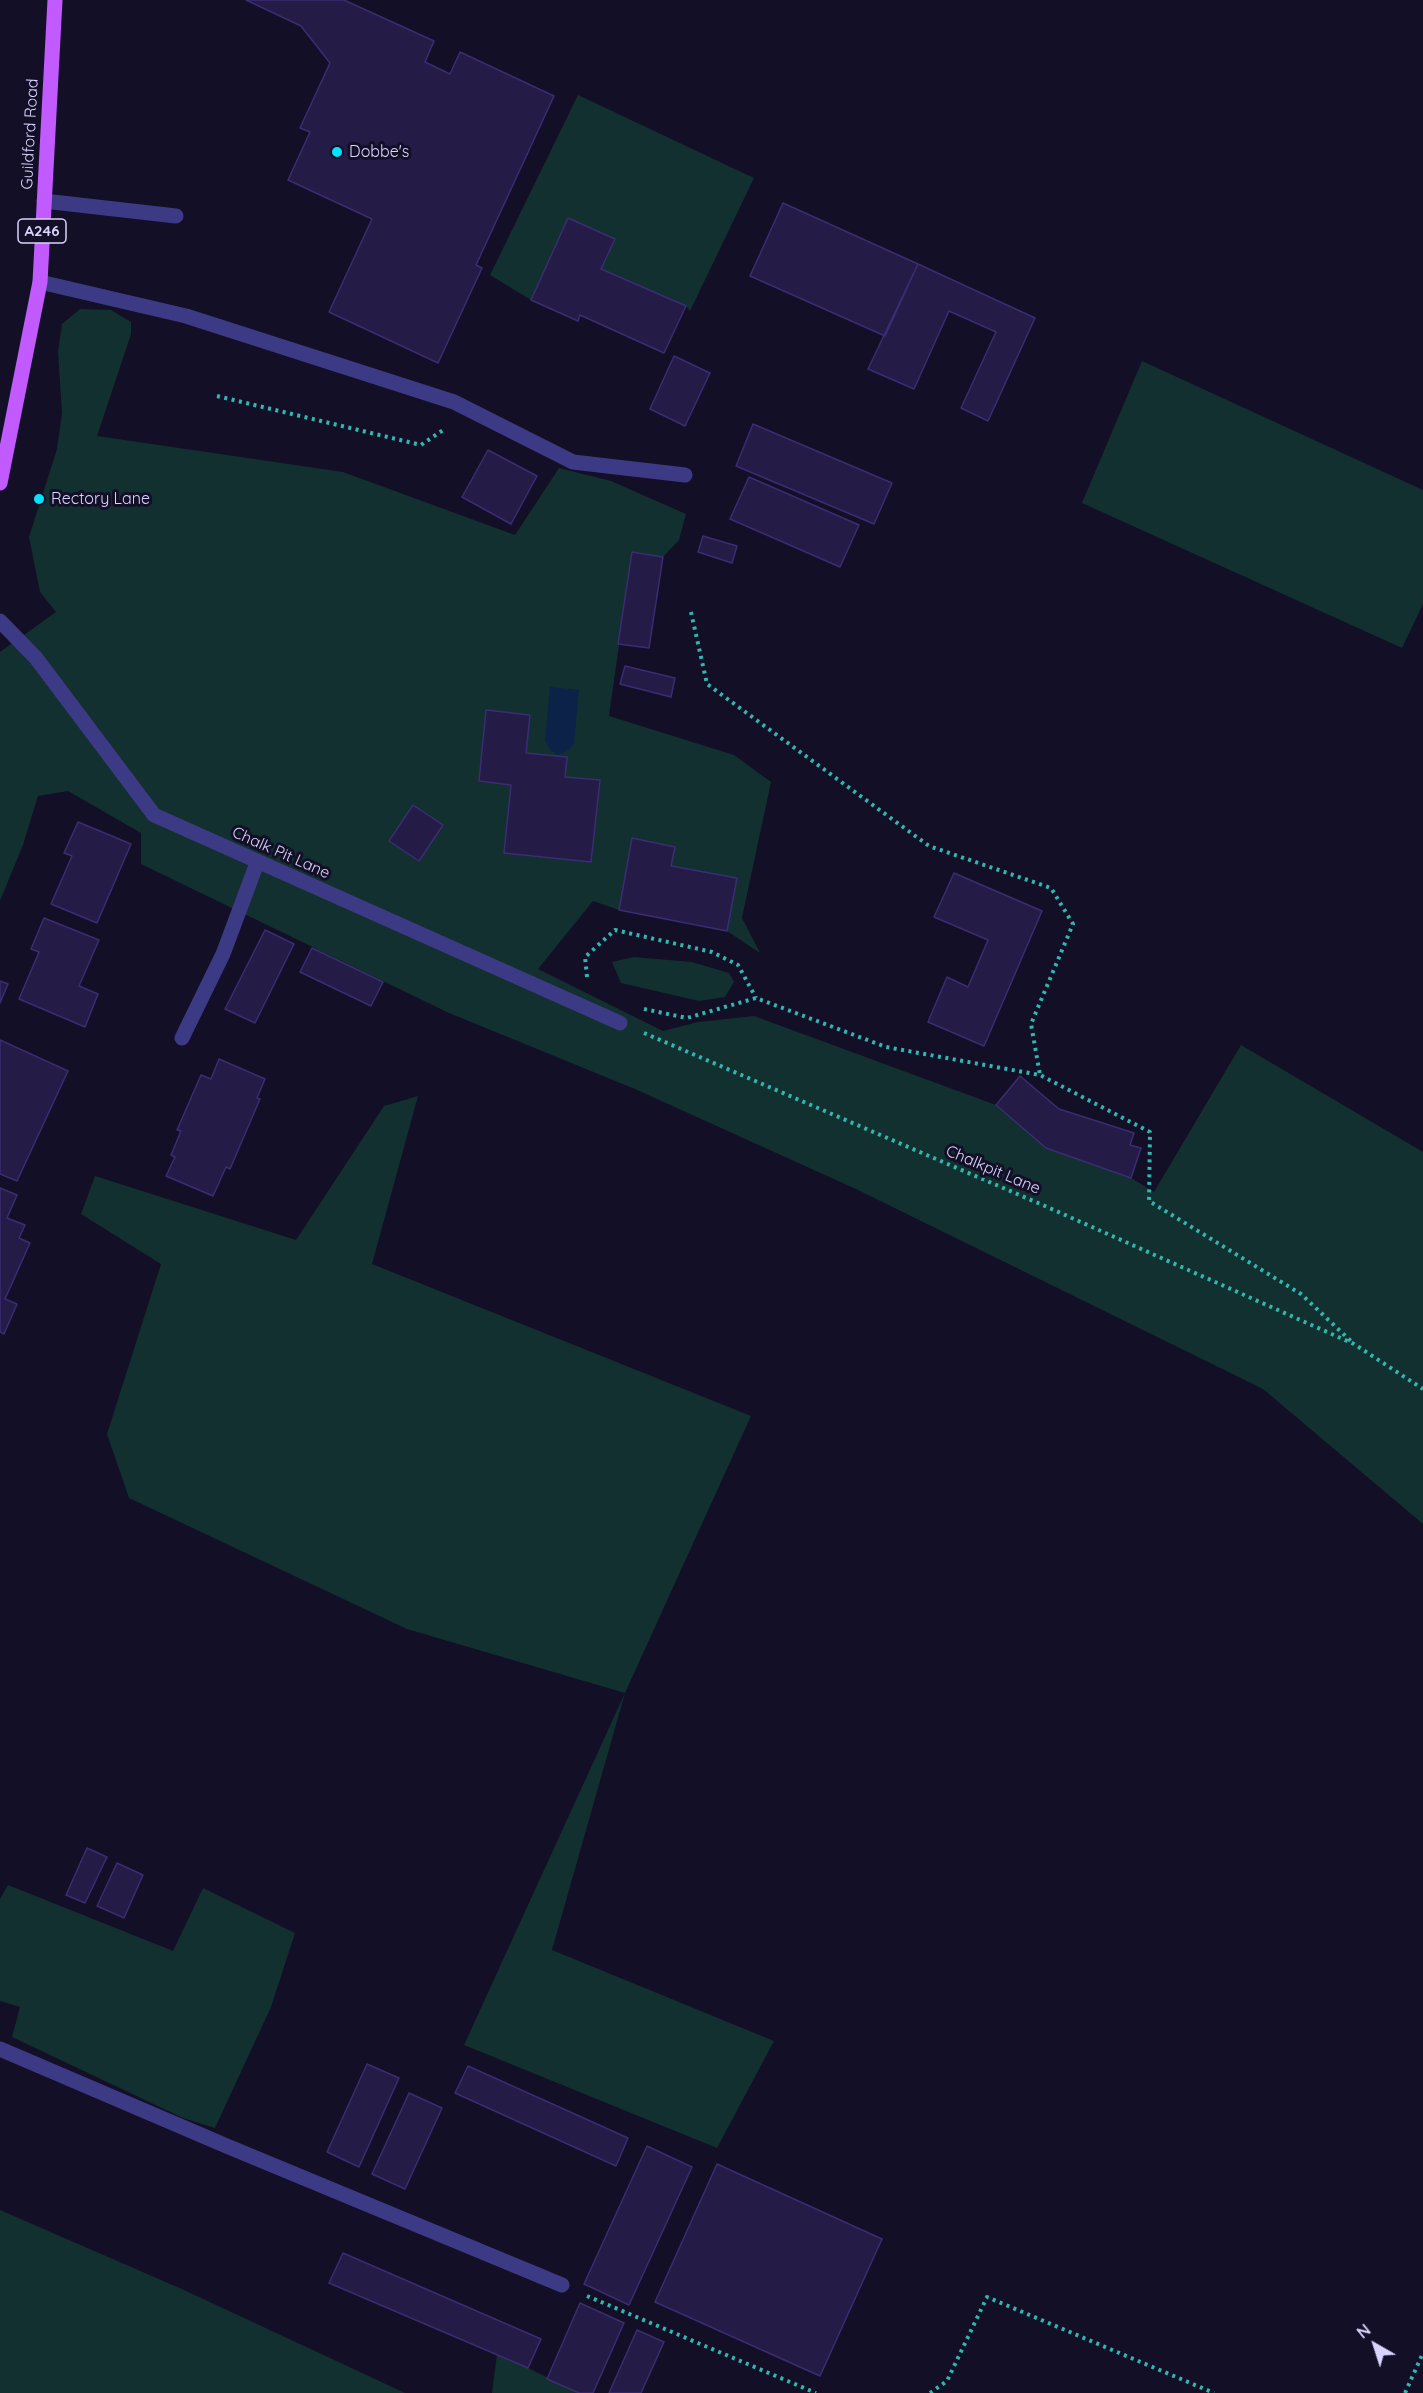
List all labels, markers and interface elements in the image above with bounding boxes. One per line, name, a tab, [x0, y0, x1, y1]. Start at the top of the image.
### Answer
street label: Guildford Road	[18, 78, 42, 190]
place label: Dobbe's	[349, 142, 409, 162]
marker: Dobbe's	[330, 145, 344, 159]
road number: A246	[18, 219, 66, 243]
place label: Rectory Lane	[51, 489, 150, 509]
marker: Rectory Lane	[32, 492, 46, 506]
street label: Chalk Pit Lane	[229, 823, 333, 883]
street label: Chalkpit Lane	[943, 1141, 1043, 1199]
north arrow	[1345, 2315, 1405, 2375]
text: N	[1353, 2320, 1375, 2342]

